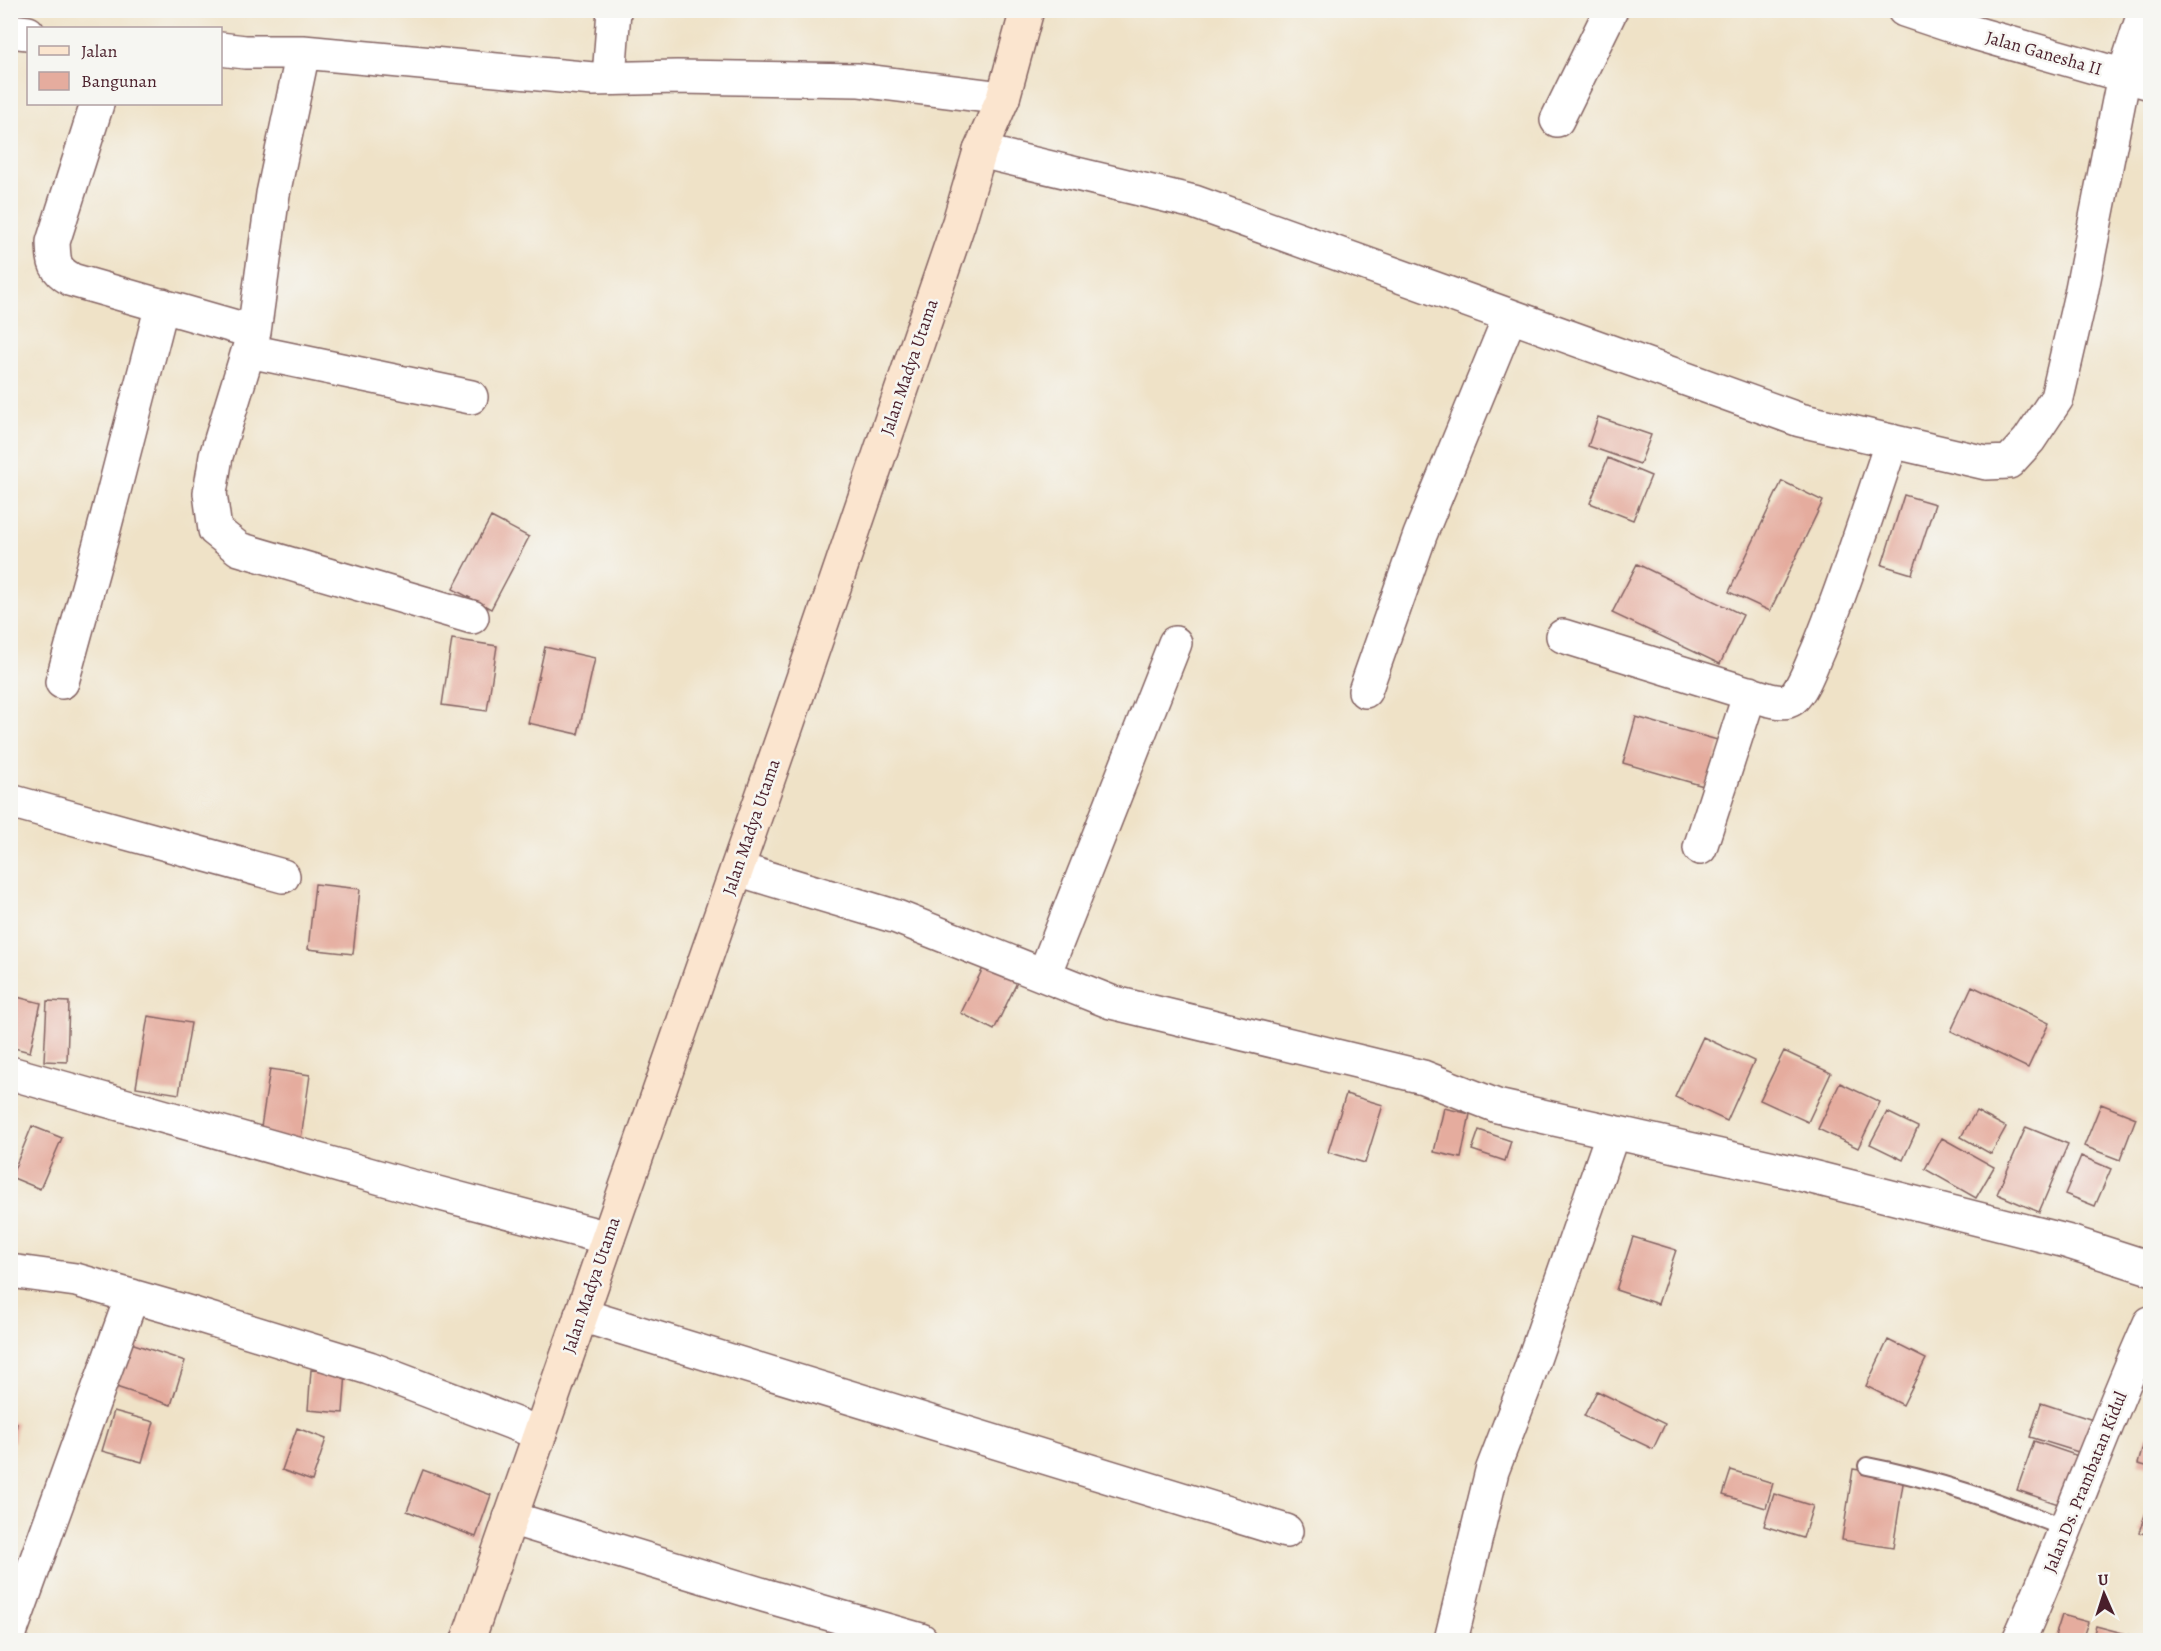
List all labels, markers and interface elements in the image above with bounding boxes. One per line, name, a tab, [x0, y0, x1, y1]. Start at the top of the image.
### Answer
street label: Jalan Ganesha II	[1983, 25, 2105, 81]
legend	[27, 27, 222, 105]
text: Jalan	[81, 39, 118, 63]
text: Bangunan	[81, 69, 157, 93]
street label: Jalan Madya Utama	[874, 295, 944, 438]
street label: Jalan Madya Utama	[716, 755, 786, 898]
street label: Jalan Madya Utama	[556, 1213, 626, 1356]
street label: Jalan Ds. Prambatan Kidul	[2038, 1387, 2133, 1576]
north arrow	[2074, 1564, 2134, 1624]
text: U	[2097, 1569, 2110, 1591]

